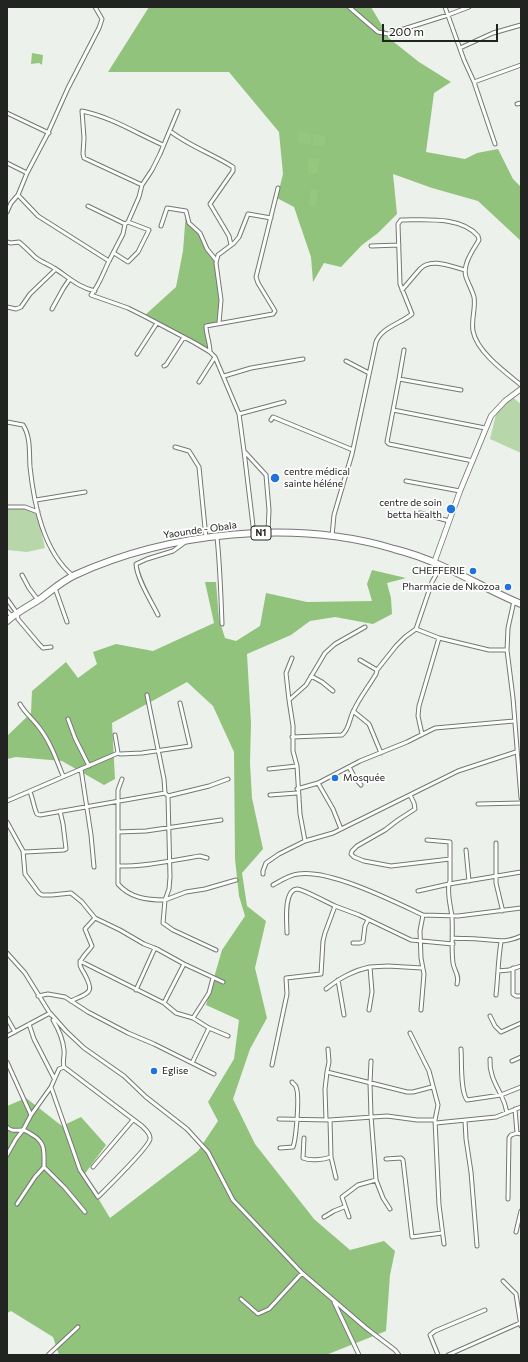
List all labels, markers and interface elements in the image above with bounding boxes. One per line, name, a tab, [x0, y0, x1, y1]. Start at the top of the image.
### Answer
scale bar	[384, 16, 500, 42]
text: 200 m	[389, 24, 424, 38]
place label: centre médical sainte héléne	[284, 466, 350, 490]
marker: centre médical sainte héléne	[269, 472, 281, 484]
place label: centre de soin betta health	[379, 497, 442, 520]
marker: centre de soin betta health	[445, 503, 457, 515]
street label: Yaounde - Obala	[162, 519, 238, 541]
road number: N1	[251, 526, 271, 540]
place label: CHEFFERIE	[412, 565, 465, 577]
marker: CHEFFERIE	[468, 566, 478, 576]
place label: Pharmacie de Nkozoa	[402, 581, 500, 593]
marker: Pharmacie de Nkozoa	[503, 582, 513, 592]
place label: Mosquée	[343, 772, 385, 784]
marker: Mosquée	[330, 773, 340, 783]
place label: Eglise	[162, 1065, 188, 1077]
marker: Eglise	[149, 1066, 159, 1076]

